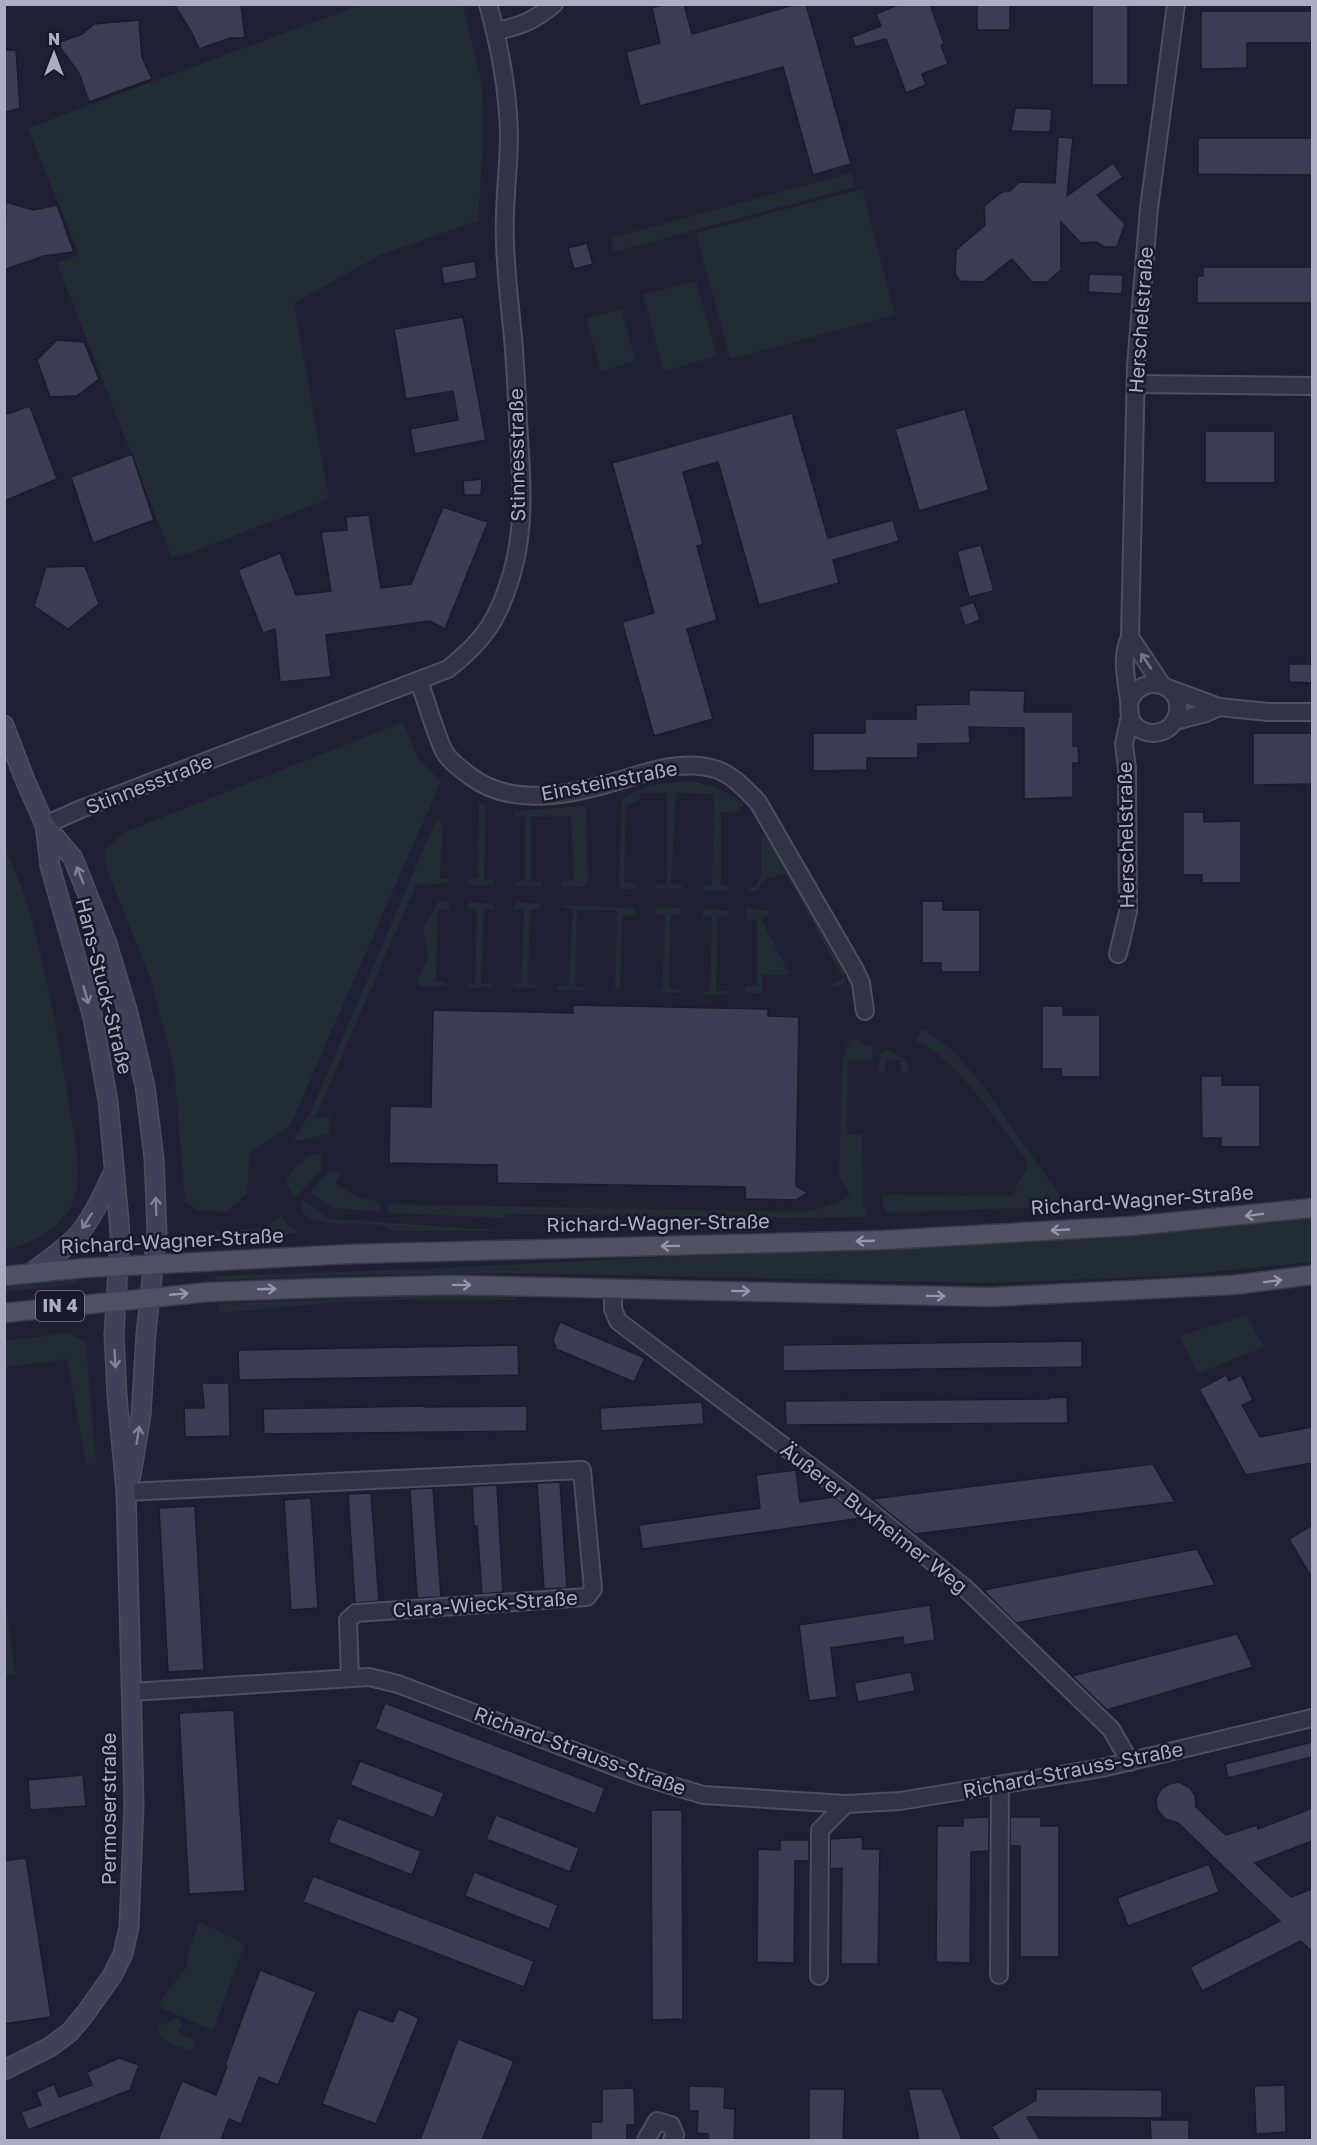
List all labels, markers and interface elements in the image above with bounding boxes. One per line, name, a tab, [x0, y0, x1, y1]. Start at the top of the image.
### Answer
north arrow	[24, 24, 84, 84]
text: N	[48, 29, 60, 49]
street label: Herschelstraße	[1123, 246, 1157, 394]
street label: Stinnesstraße	[503, 388, 529, 522]
one-way arrow	[1140, 654, 1152, 670]
street label: Stinnesstraße	[82, 748, 215, 818]
street label: Einsteinstraße	[539, 755, 679, 805]
street label: Herschelstraße	[1112, 761, 1138, 909]
one-way arrow	[74, 866, 85, 884]
street label: Hans-Stuck-Straße	[71, 895, 139, 1076]
one-way arrow	[81, 985, 92, 1004]
street label: Richard-Wagner-Straße	[1030, 1179, 1254, 1219]
one-way arrow	[151, 1196, 162, 1216]
street label: Richard-Wagner-Straße	[546, 1208, 770, 1236]
one-way arrow	[1245, 1209, 1265, 1220]
one-way arrow	[81, 1212, 93, 1229]
street label: Richard-Wagner-Straße	[60, 1222, 284, 1258]
one-way arrow	[1051, 1224, 1071, 1235]
one-way arrow	[856, 1235, 876, 1247]
one-way arrow	[661, 1240, 681, 1251]
one-way arrow	[1263, 1275, 1282, 1286]
one-way arrow	[452, 1279, 472, 1291]
one-way arrow	[257, 1284, 277, 1295]
one-way arrow	[731, 1285, 751, 1297]
one-way arrow	[169, 1288, 189, 1299]
one-way arrow	[926, 1290, 946, 1302]
road number: IN 4	[36, 1291, 84, 1321]
one-way arrow	[110, 1348, 121, 1368]
one-way arrow	[133, 1426, 144, 1446]
street label: Äußerer Buxheimer Weg	[776, 1437, 973, 1598]
street label: Clara-Wieck-Straße	[392, 1585, 578, 1621]
street label: Richard-Strauss-Straße	[471, 1701, 690, 1800]
street label: Permoserstraße	[96, 1733, 120, 1885]
street label: Richard-Strauss-Straße	[961, 1736, 1185, 1802]

